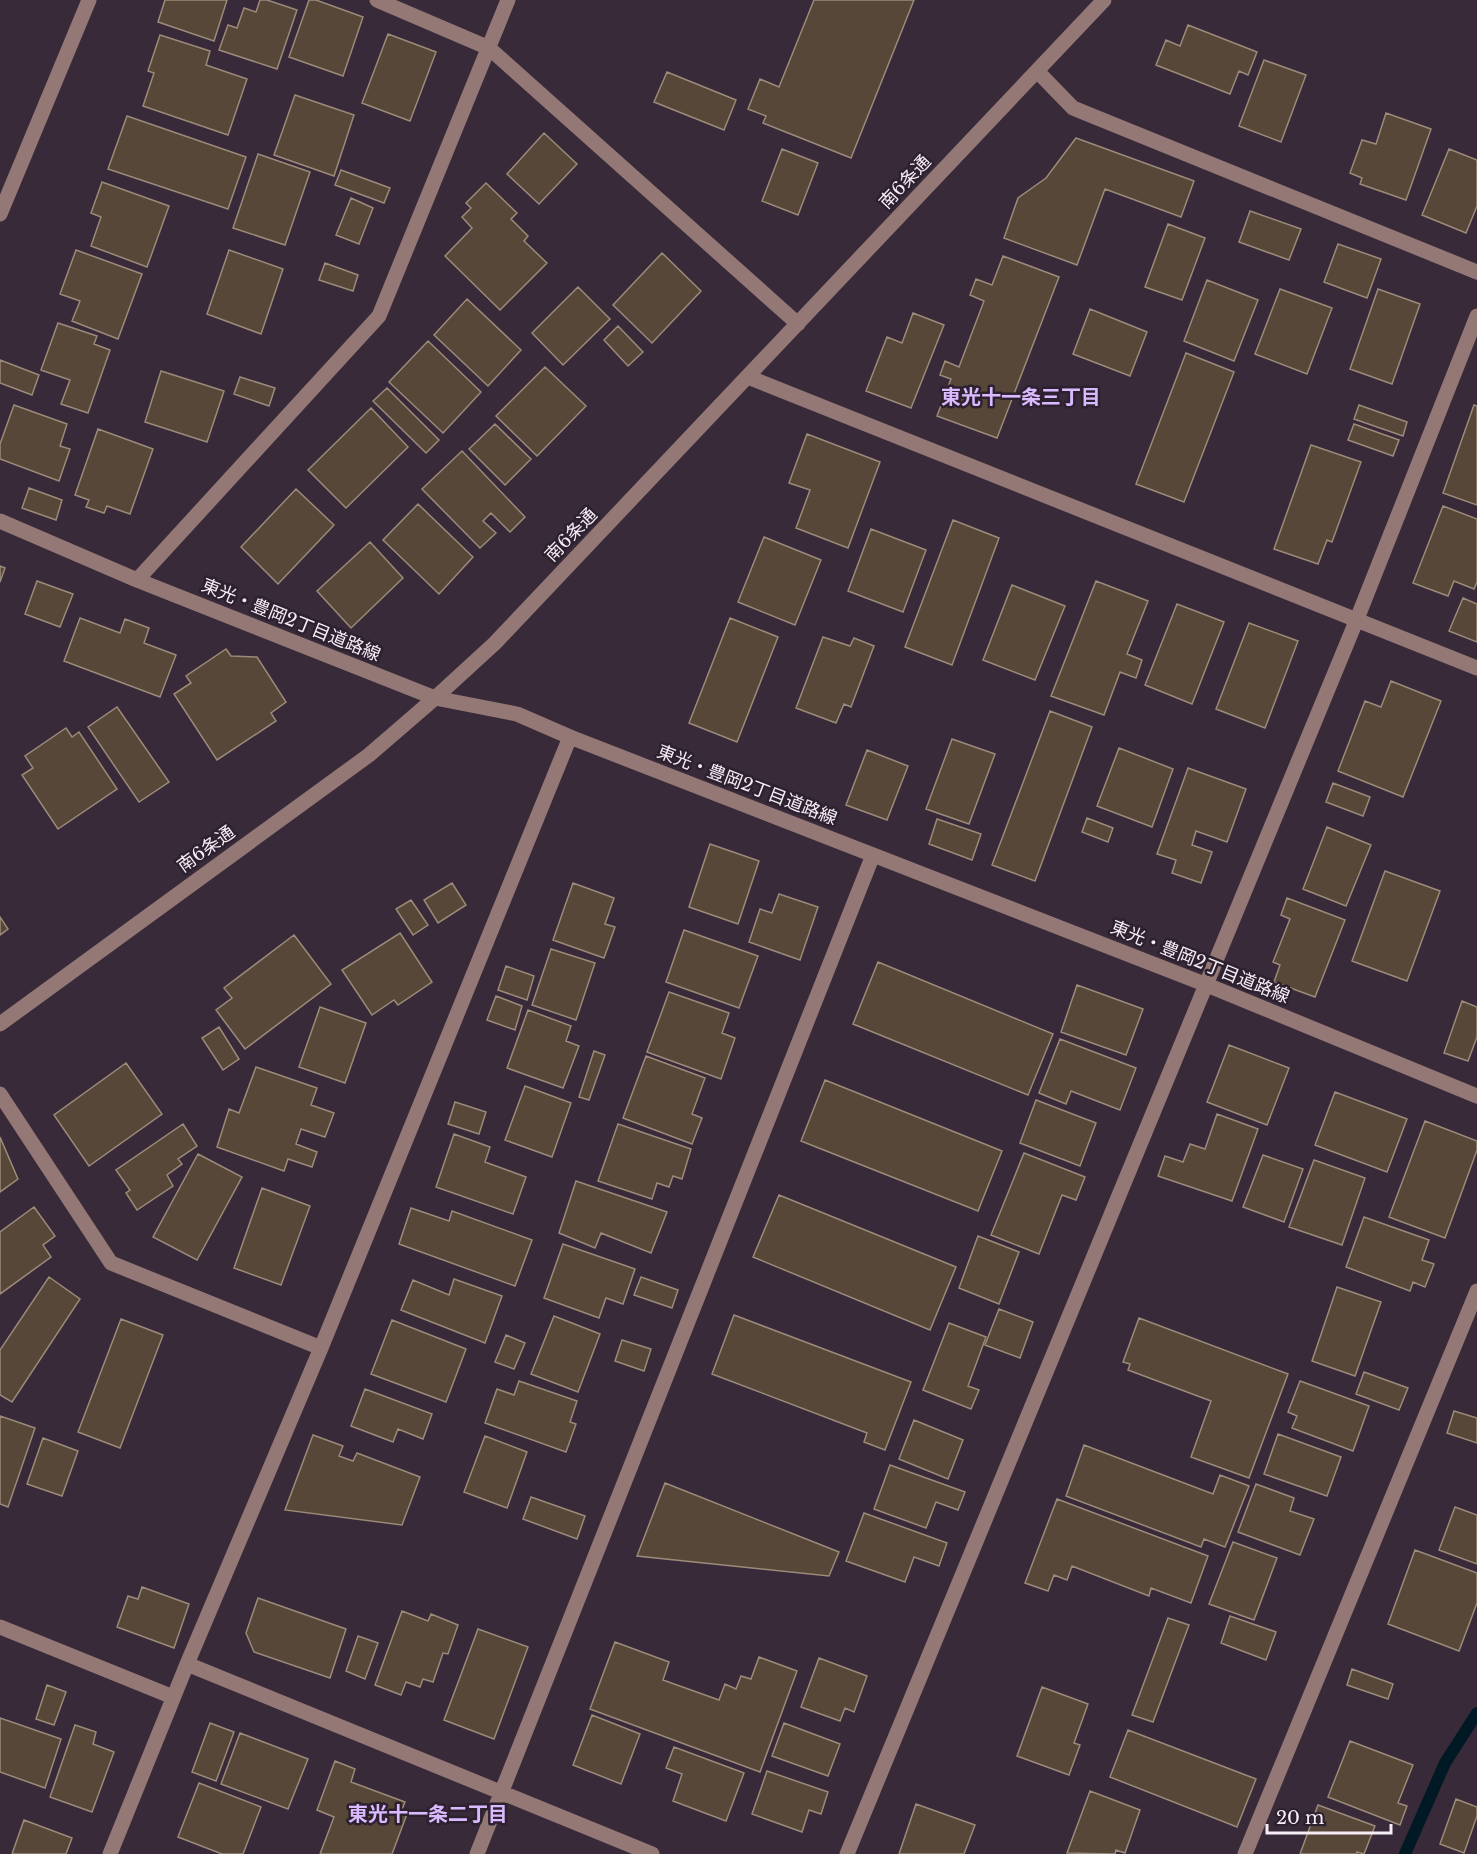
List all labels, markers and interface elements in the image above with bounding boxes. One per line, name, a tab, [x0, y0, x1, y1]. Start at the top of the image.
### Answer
street label: 南6条通	[875, 151, 935, 213]
district label: 東光十一条三丁目	[941, 385, 1101, 409]
street label: 南6条通	[540, 504, 602, 566]
street label: 東光・豊岡2丁目道路線	[198, 574, 384, 666]
street label: 東光・豊岡2丁目道路線	[654, 740, 840, 830]
street label: 南6条通	[173, 821, 239, 877]
street label: 東光・豊岡2丁目道路線	[1107, 916, 1293, 1008]
scale bar	[1267, 1797, 1392, 1835]
district label: 東光十一条二丁目	[348, 1802, 508, 1826]
text: 20 m	[1276, 1807, 1324, 1829]

